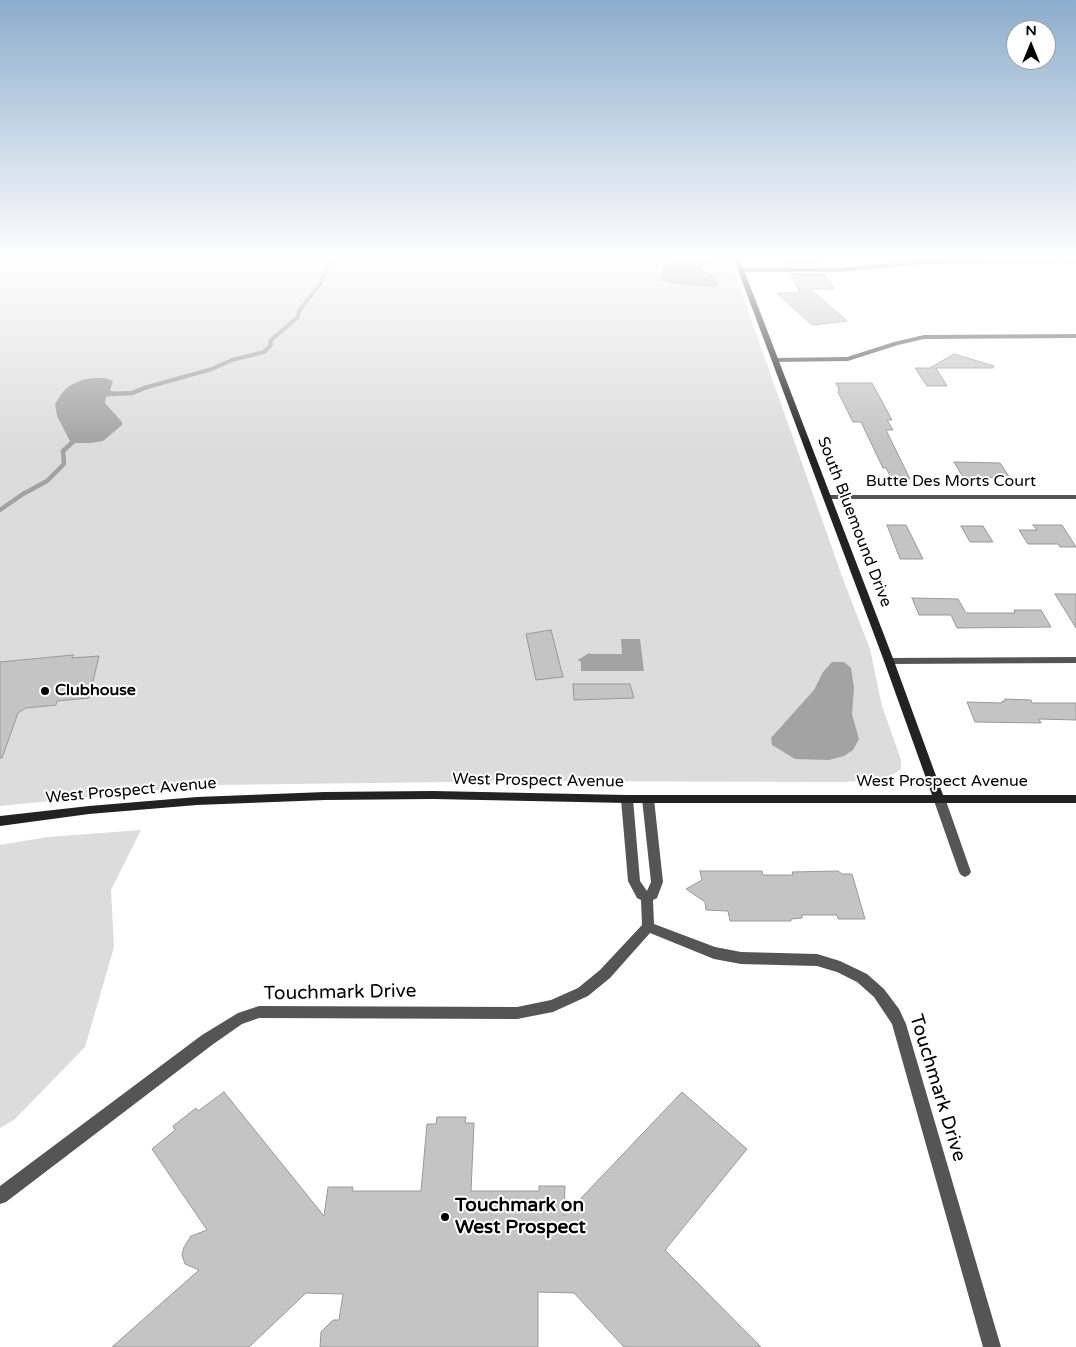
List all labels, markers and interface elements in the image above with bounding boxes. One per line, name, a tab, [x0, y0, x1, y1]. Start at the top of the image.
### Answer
north arrow	[1006, 20, 1056, 70]
text: N	[1025, 22, 1037, 39]
street label: South Bluemound Drive	[813, 434, 895, 610]
street label: Butte Des Morts Court	[866, 472, 1036, 492]
place label: Clubhouse	[55, 681, 136, 701]
marker: Clubhouse	[39, 685, 51, 697]
street label: West Prospect Avenue	[452, 770, 624, 792]
street label: West Prospect Avenue	[856, 772, 1028, 792]
street label: West Prospect Avenue	[45, 774, 217, 808]
street label: Touchmark Drive	[263, 980, 417, 1006]
street label: Touchmark Drive	[904, 1012, 970, 1164]
place label: Touchmark on West Prospect	[455, 1195, 586, 1239]
marker: Touchmark on West Prospect	[439, 1211, 451, 1223]

